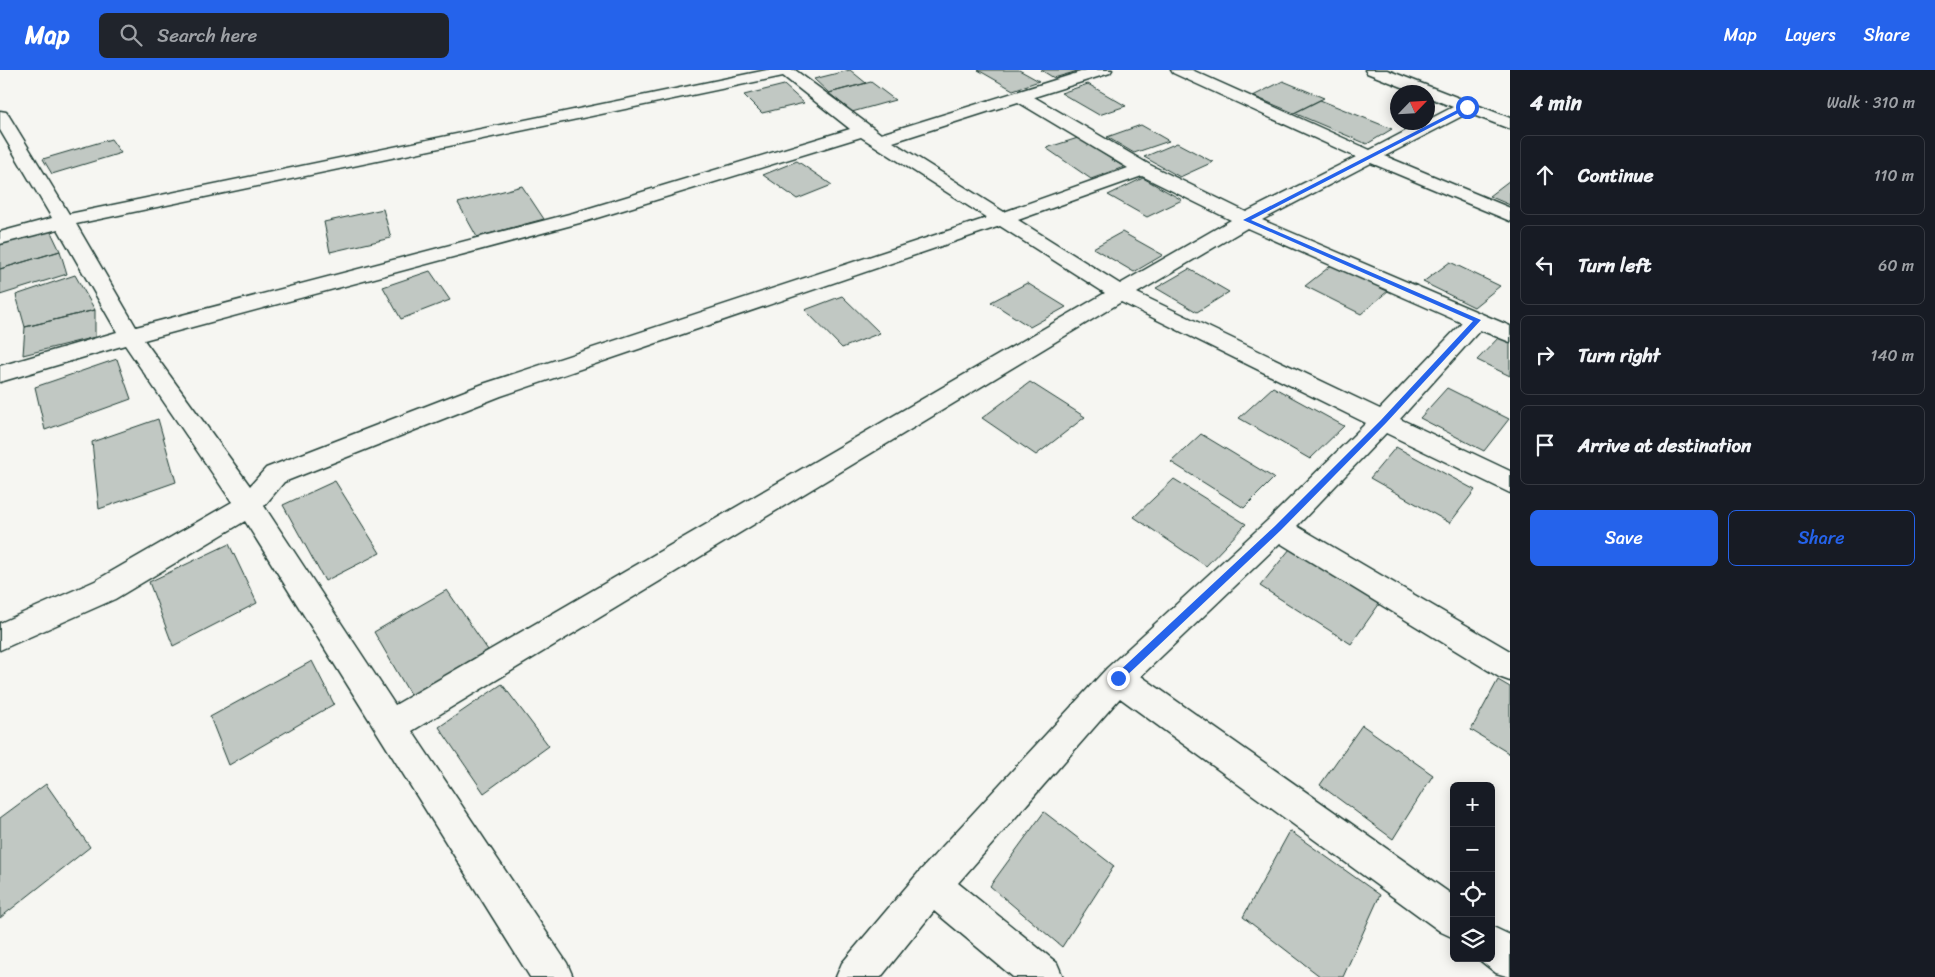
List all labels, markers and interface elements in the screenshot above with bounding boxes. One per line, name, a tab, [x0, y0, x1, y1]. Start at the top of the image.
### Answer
search box	[99, 13, 449, 58]
text: Map	[25, 14, 69, 56]
text: Search here	[157, 19, 257, 52]
text: Map	[1724, 19, 1757, 51]
text: Layers	[1785, 19, 1836, 51]
text: Share	[1864, 19, 1910, 51]
icon: search	[117, 21, 145, 49]
text: 4 min	[1530, 84, 1582, 122]
north arrow	[1390, 85, 1435, 130]
text: Walk · 310 m	[1827, 88, 1915, 117]
route start	[1456, 96, 1479, 119]
text: Continue	[1578, 159, 1654, 192]
icon: ahead	[1531, 161, 1559, 189]
text: 110 m	[1874, 161, 1914, 190]
text: Turn left	[1578, 249, 1651, 282]
icon: left	[1531, 251, 1559, 279]
text: 60 m	[1878, 251, 1914, 280]
text: Turn right	[1578, 339, 1660, 372]
icon: right	[1531, 341, 1559, 369]
text: 140 m	[1871, 341, 1914, 370]
text: Arrive at destination	[1578, 429, 1751, 462]
icon: arrive	[1531, 431, 1559, 459]
button: Save	[1530, 510, 1718, 566]
button: Share	[1728, 510, 1915, 566]
route end	[1107, 667, 1130, 690]
map controls	[1450, 782, 1495, 962]
button: +	[1450, 782, 1495, 827]
button: −	[1450, 827, 1495, 872]
button: locate	[1450, 872, 1495, 917]
button: layers	[1450, 917, 1495, 962]

